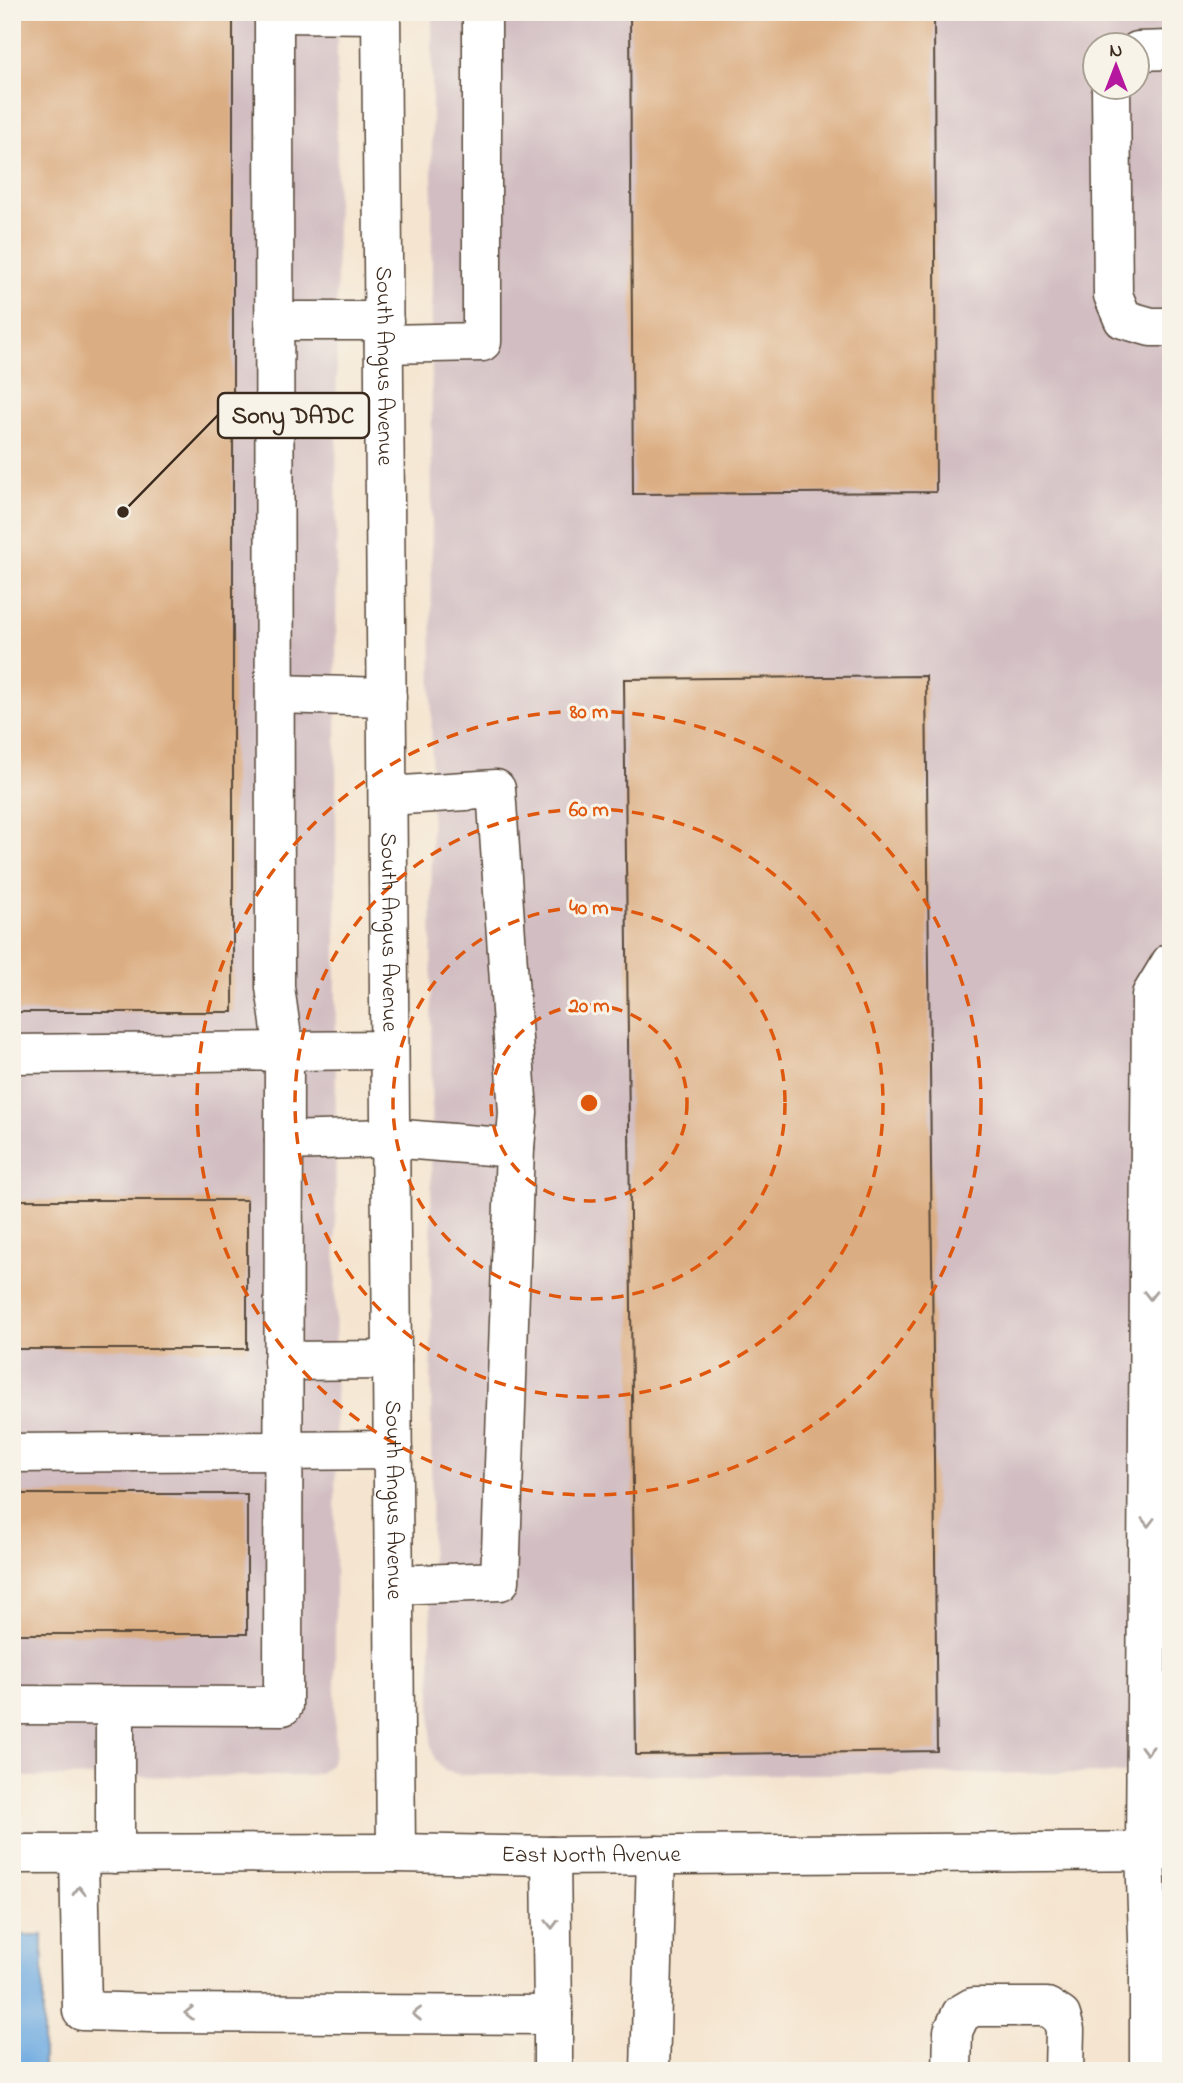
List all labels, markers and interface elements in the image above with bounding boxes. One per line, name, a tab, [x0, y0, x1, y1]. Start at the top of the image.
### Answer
north arrow	[1082, 32, 1152, 102]
text: N	[1110, 38, 1123, 65]
street label: South Angus Avenue	[366, 266, 401, 467]
callout: Sony DADC	[218, 393, 369, 438]
text: Sony DADC	[232, 400, 354, 436]
text: 80 m	[569, 698, 608, 728]
text: 60 m	[569, 796, 609, 826]
street label: South Angus Avenue	[371, 832, 406, 1033]
text: 40 m	[569, 894, 609, 924]
text: 20 m	[567, 992, 610, 1022]
centre of rings	[577, 1091, 601, 1115]
one-way arrow	[1142, 1290, 1158, 1301]
street label: South Angus Avenue	[376, 1400, 410, 1601]
one-way arrow	[1140, 1518, 1156, 1528]
one-way arrow	[1139, 1745, 1155, 1756]
street label: East North Avenue	[501, 1838, 682, 1873]
one-way arrow	[72, 1886, 87, 1897]
one-way arrow	[544, 1919, 560, 1930]
one-way arrow	[183, 2005, 194, 2021]
one-way arrow	[411, 2006, 421, 2022]

